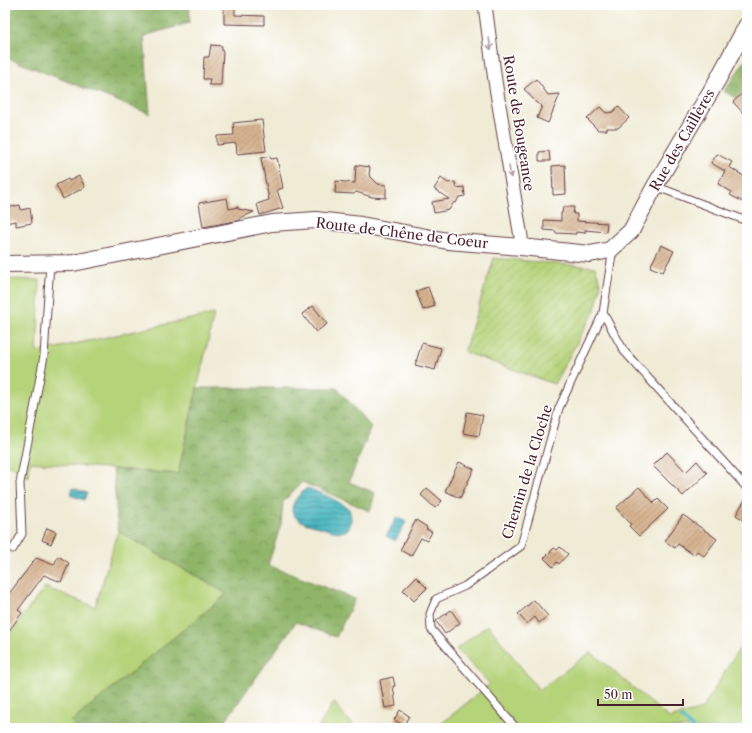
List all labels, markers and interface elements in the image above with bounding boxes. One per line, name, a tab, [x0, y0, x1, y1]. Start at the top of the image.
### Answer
one-way arrow	[486, 37, 494, 50]
street label: Route de Bougeance	[499, 54, 539, 192]
street label: Rue des Caillères	[645, 86, 719, 194]
one-way arrow	[506, 165, 514, 178]
street label: Route de Chêne de Coeur	[315, 213, 489, 253]
street label: Chemin de la Cloche	[498, 402, 556, 542]
scale bar	[598, 681, 683, 707]
text: 50 m	[604, 687, 633, 702]

